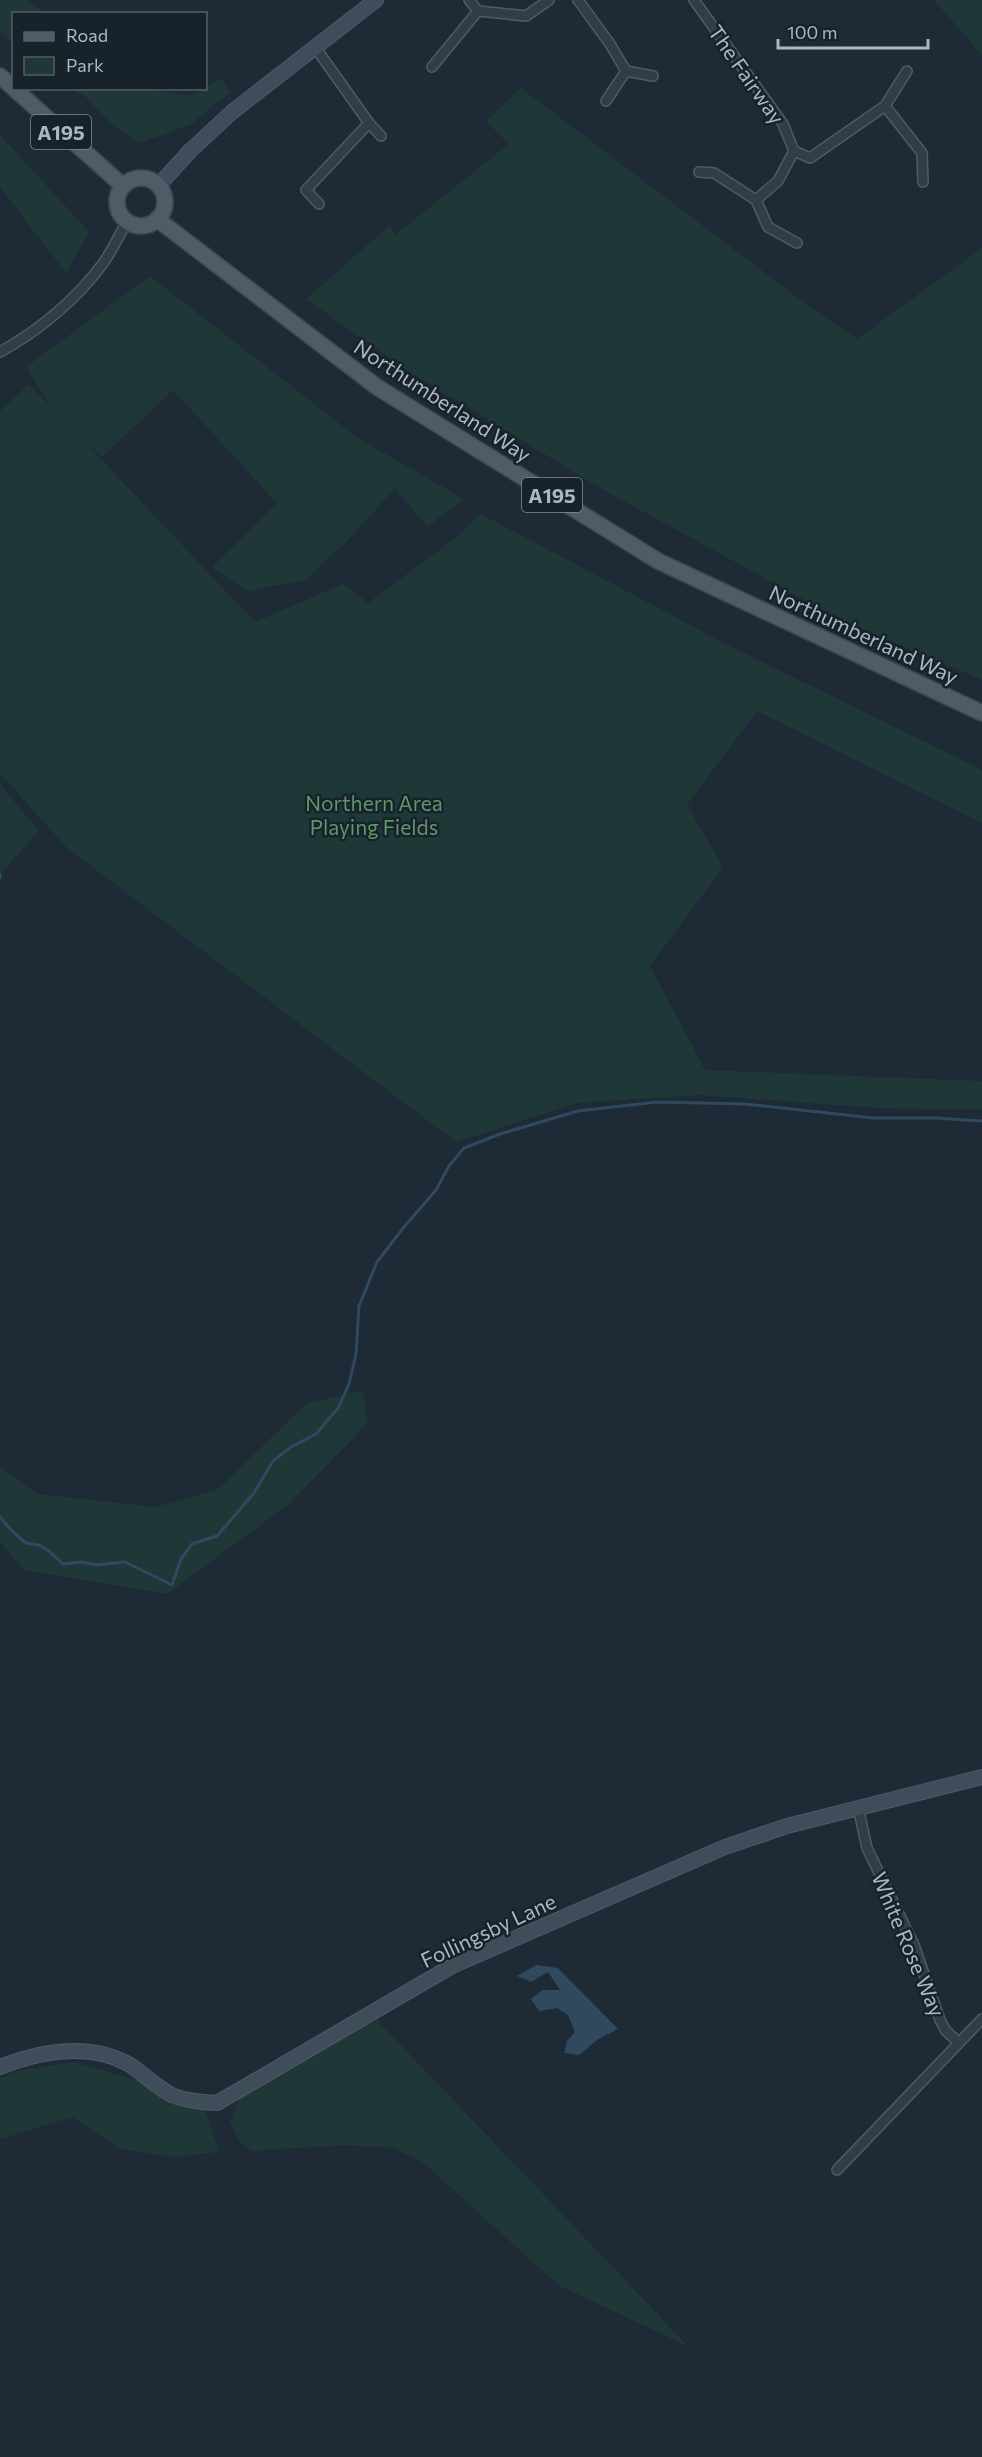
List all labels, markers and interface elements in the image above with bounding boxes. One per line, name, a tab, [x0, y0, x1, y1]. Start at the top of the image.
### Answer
legend	[12, 12, 207, 90]
scale bar	[778, 12, 928, 50]
street label: The Fairway	[704, 20, 790, 128]
text: 100 m	[787, 21, 837, 43]
text: Road	[66, 24, 108, 46]
text: Park	[66, 54, 104, 76]
road number: A195	[31, 115, 91, 149]
street label: Northumberland Way	[350, 333, 536, 467]
road number: A195	[522, 478, 582, 512]
street label: Northumberland Way	[765, 579, 963, 689]
park label: Northern Area Playing Fields	[305, 790, 443, 839]
street label: White Rose Way	[867, 1868, 951, 2020]
street label: Follingsby Lane	[416, 1888, 560, 1972]

